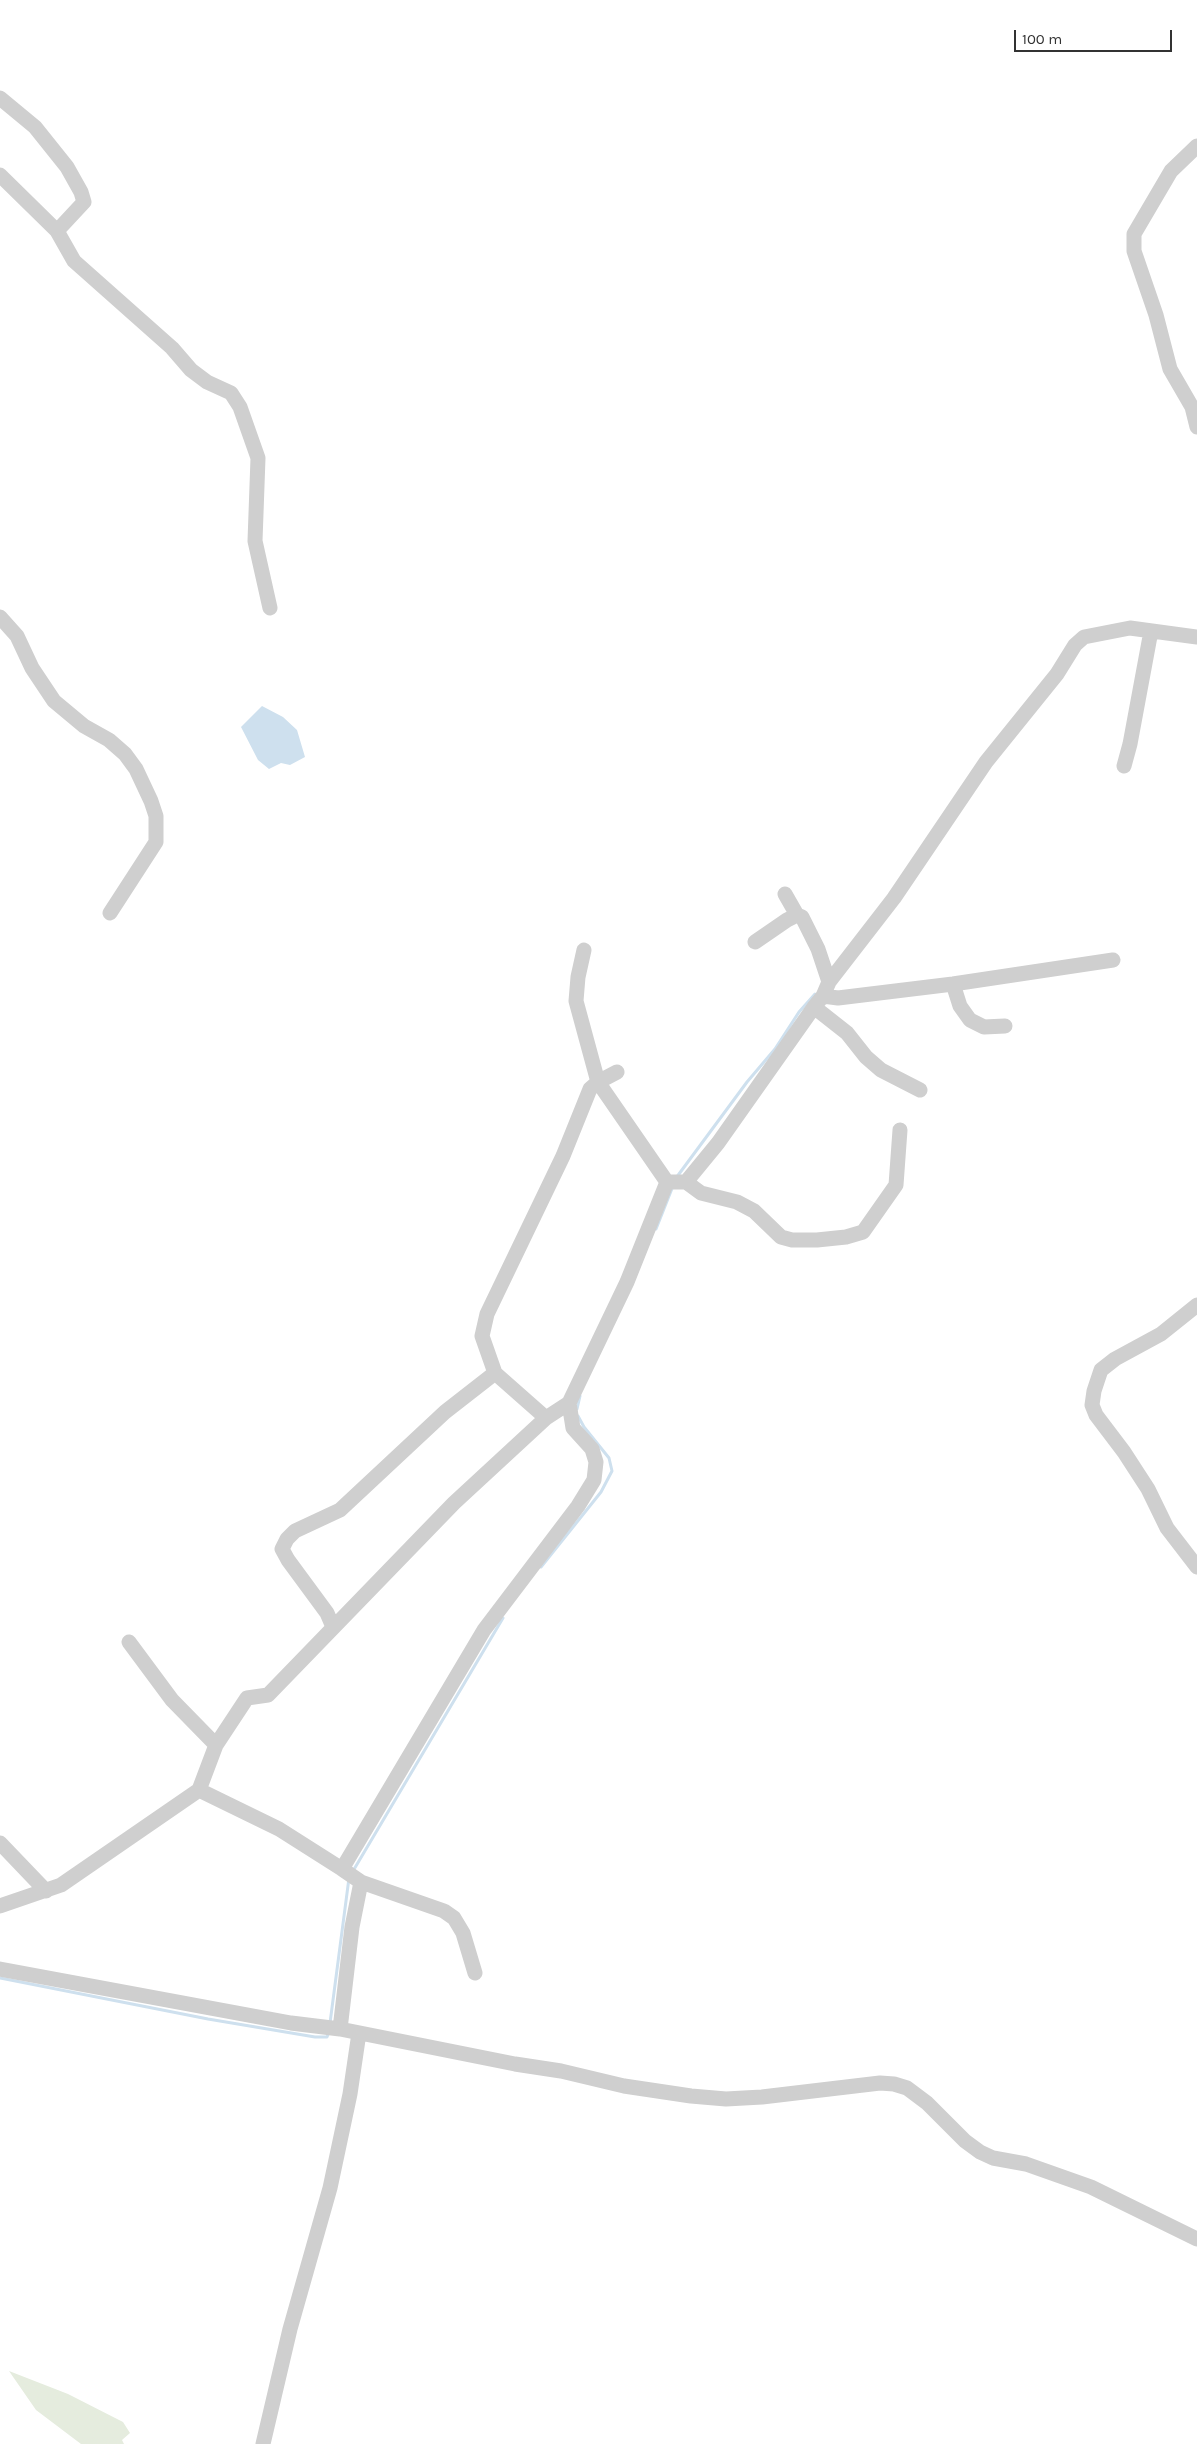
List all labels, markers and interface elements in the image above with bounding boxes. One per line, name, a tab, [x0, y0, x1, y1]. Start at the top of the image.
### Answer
scale bar	[1017, 20, 1174, 52]
text: 100 m	[1022, 30, 1062, 48]

